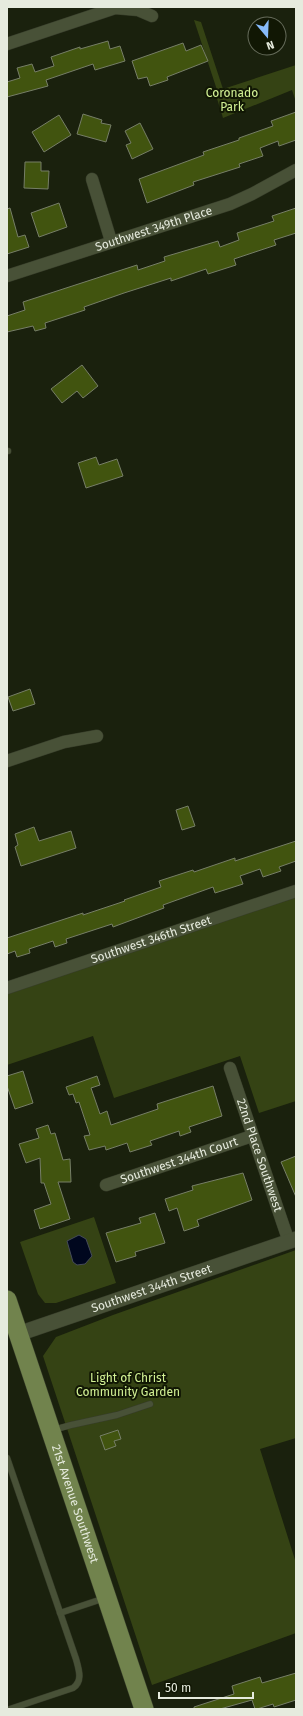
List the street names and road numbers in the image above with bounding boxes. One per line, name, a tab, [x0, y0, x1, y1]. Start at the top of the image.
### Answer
street label: Southwest 349th Place	[93, 203, 214, 254]
street label: Southwest 346th Street	[89, 913, 214, 966]
street label: 22nd Place Southwest	[234, 1097, 285, 1214]
street label: Southwest 344th Court	[118, 1134, 240, 1187]
street label: Southwest 344th Street	[89, 1261, 214, 1315]
street label: 21st Avenue Southwest	[49, 1443, 102, 1566]

